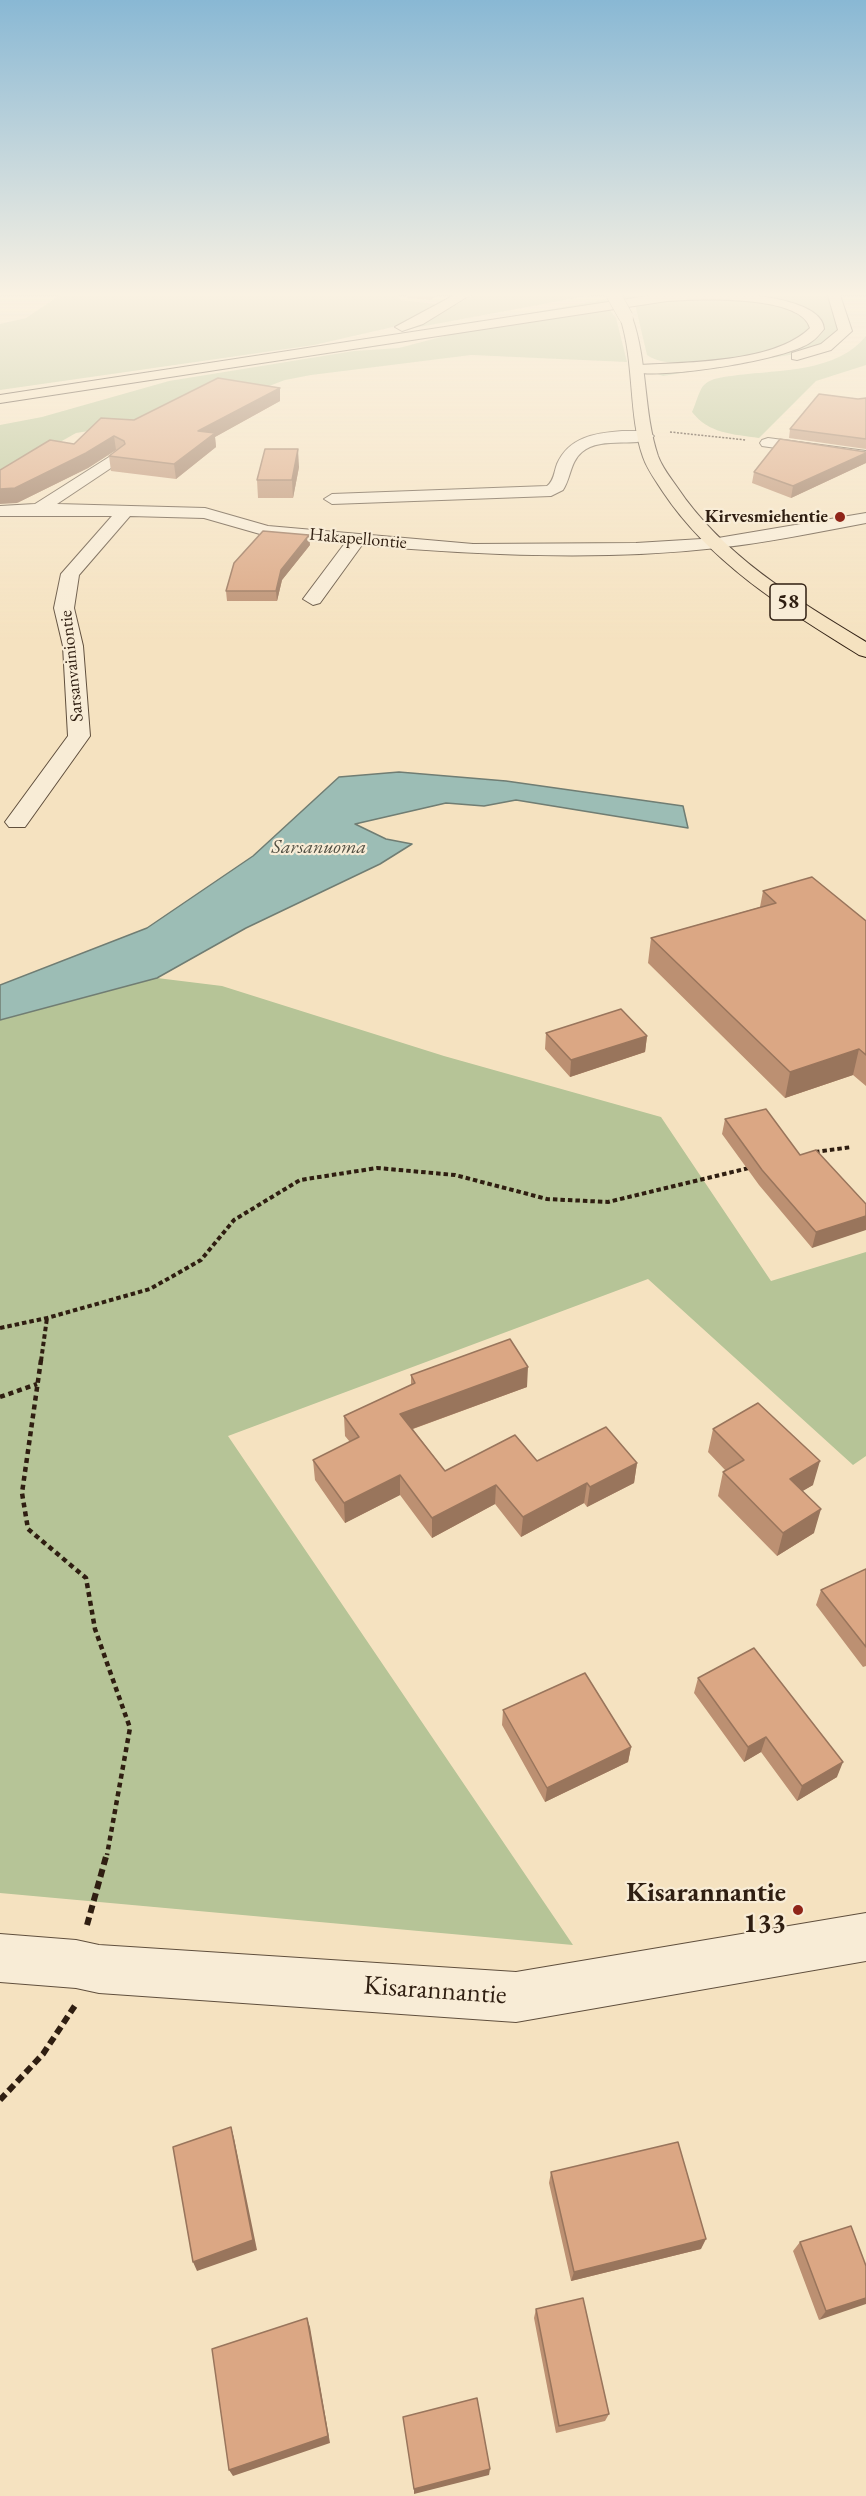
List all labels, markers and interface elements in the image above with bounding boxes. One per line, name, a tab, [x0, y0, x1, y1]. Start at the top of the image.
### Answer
place label: Kirvesmiehentie	[705, 506, 828, 528]
marker: Kirvesmiehentie	[833, 510, 847, 524]
street label: Hakapellontie	[308, 524, 408, 554]
road number: 58	[770, 584, 806, 620]
street label: Sarsanvainiontie	[55, 609, 89, 723]
water label: Sarsanuoma	[272, 836, 366, 860]
place label: Kisarannantie 133	[626, 1878, 786, 1941]
marker: Kisarannantie 133	[791, 1903, 805, 1917]
street label: Kisarannantie	[362, 1970, 508, 2012]

